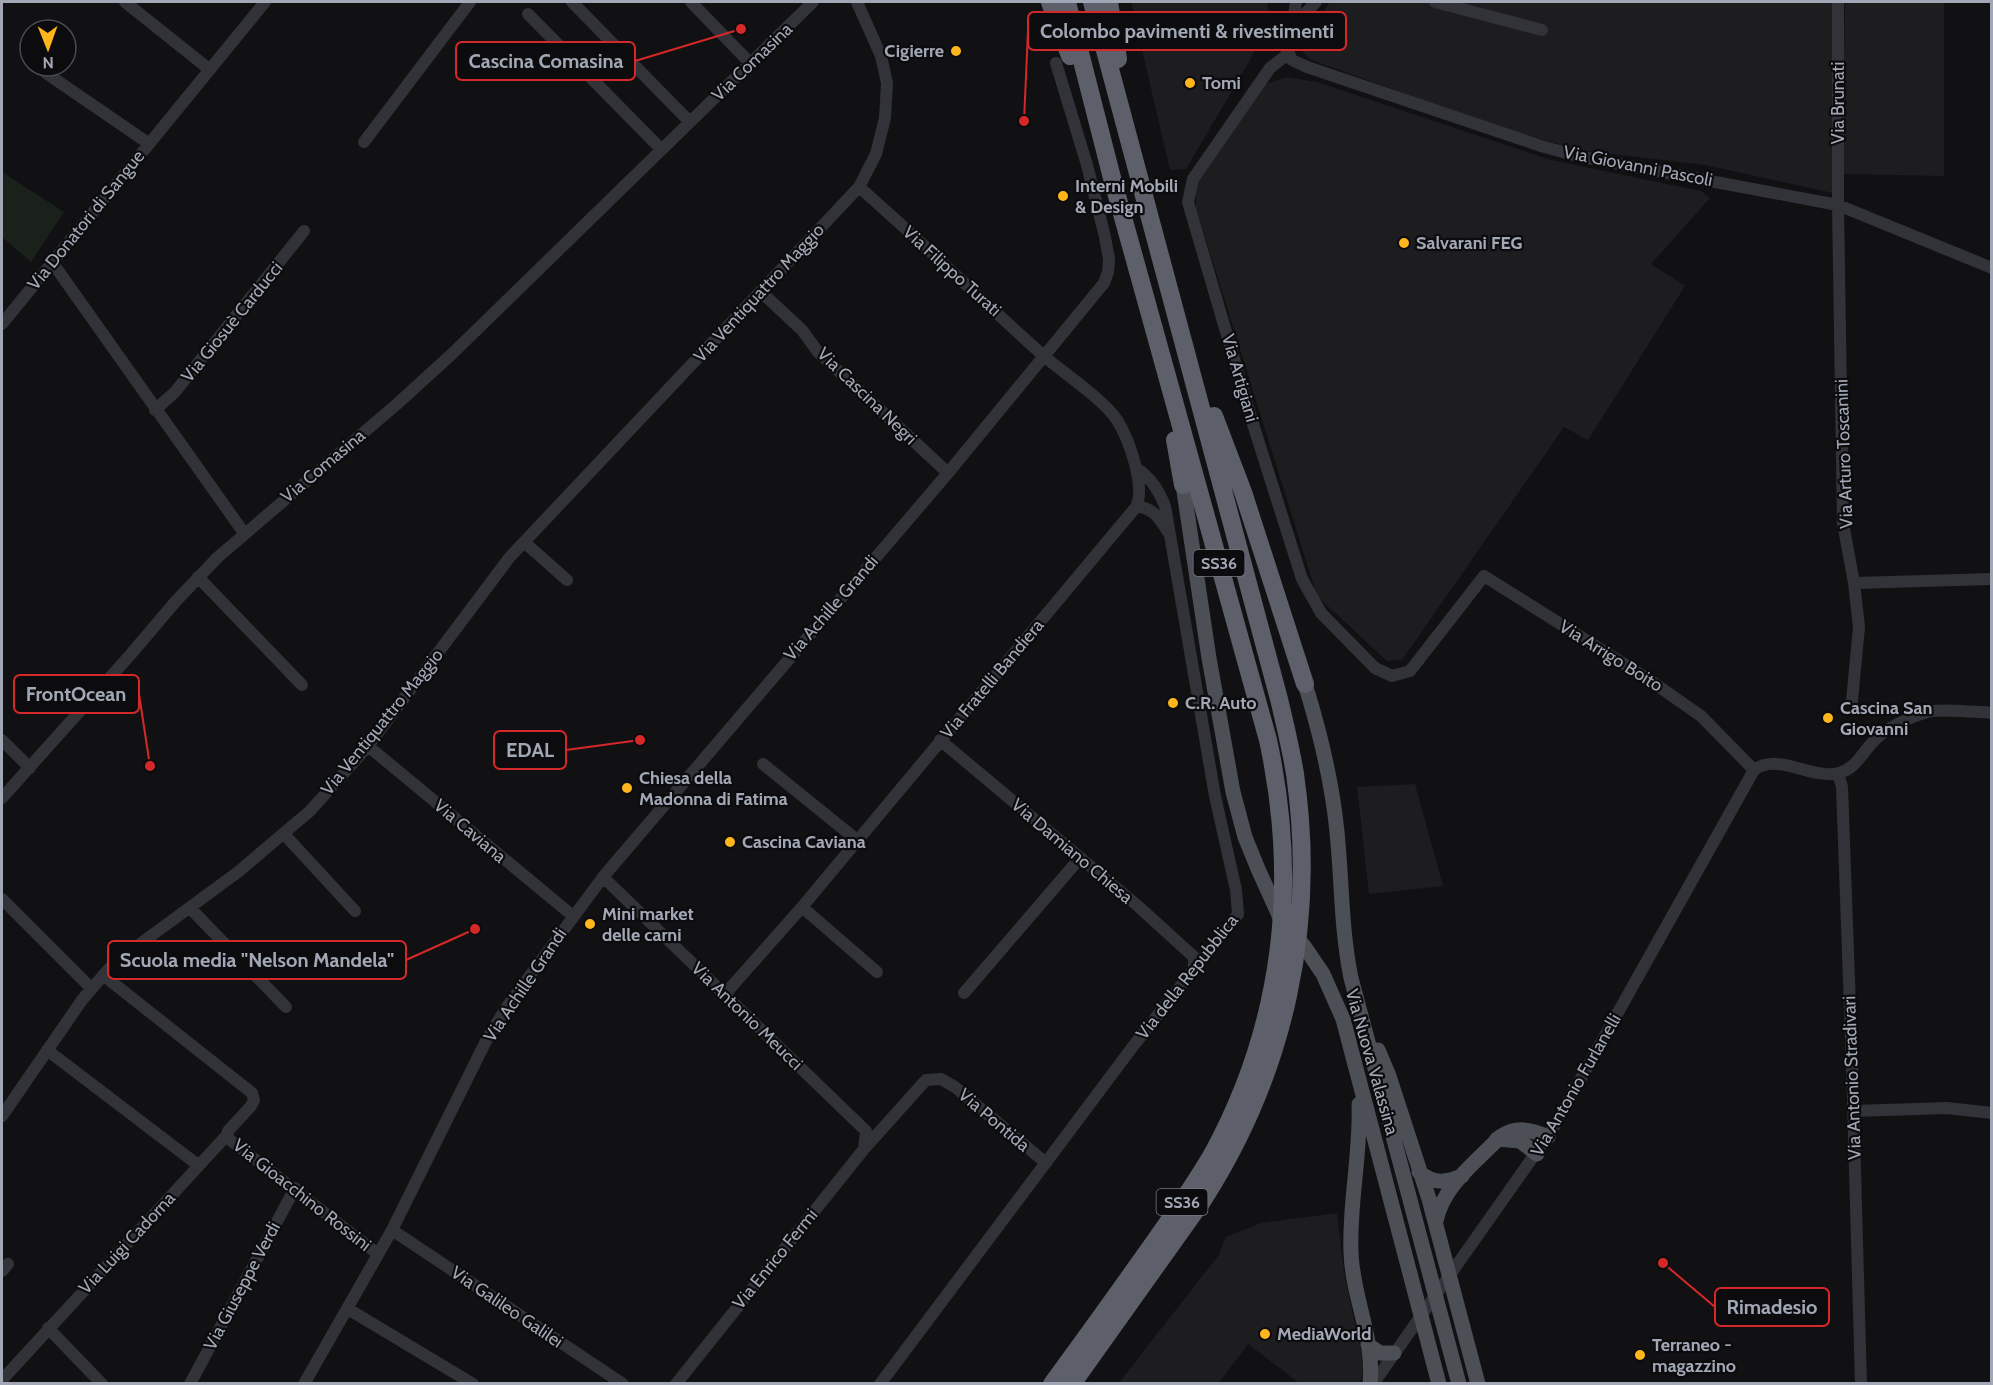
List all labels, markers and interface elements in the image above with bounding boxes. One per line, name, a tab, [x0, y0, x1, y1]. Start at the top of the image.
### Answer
callout: Colombo pavimenti & rivestimenti	[1028, 12, 1346, 50]
north arrow	[18, 18, 78, 78]
street label: Via Comasina	[707, 18, 797, 106]
text: Colombo pavimenti & rivestimenti	[1040, 19, 1334, 43]
place label: Cigierre	[884, 40, 944, 62]
callout: Cascina Comasina	[456, 42, 635, 80]
marker: Cigierre	[949, 44, 963, 58]
text: Cascina Comasina	[469, 49, 624, 73]
text: N	[42, 53, 54, 72]
street label: Via Brunati	[1827, 62, 1849, 144]
place label: Tomi	[1202, 72, 1241, 94]
marker: Tomi	[1183, 76, 1197, 90]
street label: Via Giovanni Pascoli	[1562, 141, 1714, 191]
street label: Via Donatori di Sangue	[23, 146, 149, 294]
place label: Interni Mobili & Design	[1075, 175, 1178, 218]
marker: Interni Mobili & Design	[1056, 189, 1070, 203]
street label: Via Ventiquattro Maggio	[689, 219, 829, 367]
street label: Via Filippo Turati	[898, 221, 1006, 321]
place label: Salvarani FEG	[1416, 232, 1522, 254]
marker: Salvarani FEG	[1397, 236, 1411, 250]
street label: Via Giosuè Carducci	[177, 257, 287, 387]
street label: Via Artigiani	[1217, 331, 1263, 425]
street label: Via Cascina Negri	[812, 343, 922, 449]
street label: Via Arturo Toscanini	[1830, 379, 1858, 529]
street label: Via Comasina	[276, 424, 370, 508]
road number: SS36	[1194, 550, 1244, 576]
street label: Via Achille Grandi	[779, 551, 883, 665]
street label: Via Fratelli Bandiera	[936, 615, 1049, 743]
street label: Via Arrigo Boito	[1555, 615, 1667, 697]
street label: Via Ventiquattro Maggio	[316, 644, 448, 800]
callout: FrontOcean	[14, 675, 139, 713]
text: FrontOcean	[26, 682, 126, 706]
place label: C.R. Auto	[1185, 692, 1257, 714]
marker: C.R. Auto	[1166, 696, 1180, 710]
place label: Cascina San Giovanni	[1840, 697, 1932, 740]
marker: Cascina San Giovanni	[1821, 711, 1835, 725]
callout: EDAL	[494, 731, 566, 769]
text: EDAL	[506, 738, 554, 762]
place label: Chiesa della Madonna di Fatima	[639, 767, 788, 810]
marker: Chiesa della Madonna di Fatima	[620, 781, 634, 795]
street label: Via Caviana	[429, 794, 511, 868]
street label: Via Damiano Chiesa	[1007, 794, 1138, 909]
place label: Cascina Caviana	[742, 831, 866, 853]
marker: Cascina Caviana	[723, 835, 737, 849]
place label: Mini market delle carni	[602, 903, 694, 946]
street label: Via della Repubblica	[1131, 910, 1243, 1044]
marker: Mini market delle carni	[583, 917, 597, 931]
street label: Via Achille Grandi	[479, 924, 571, 1046]
callout: Scuola media "Nelson Mandela"	[108, 941, 406, 979]
text: Scuola media "Nelson Mandela"	[120, 948, 394, 972]
street label: Via Antonio Meucci	[687, 957, 807, 1075]
street label: Via Nuova Valassina	[1341, 987, 1403, 1138]
street label: Via Antonio Stradivari	[1838, 996, 1866, 1160]
street label: Via Antonio Furlanelli	[1526, 1010, 1626, 1160]
street label: Via Pontida	[954, 1084, 1035, 1157]
street label: Via Gioacchino Rossini	[228, 1134, 376, 1256]
street label: Via Luigi Cadorna	[74, 1187, 180, 1299]
road number: SS36	[1156, 1189, 1208, 1215]
street label: Via Enrico Fermi	[728, 1204, 822, 1314]
street label: Via Giuseppe Verdi	[199, 1218, 285, 1354]
street label: Via Galileo Galilei	[447, 1261, 567, 1353]
callout: Rimadesio	[1715, 1288, 1829, 1326]
text: Rimadesio	[1727, 1295, 1817, 1319]
place label: MediaWorld	[1277, 1323, 1372, 1345]
marker: MediaWorld	[1258, 1327, 1272, 1341]
place label: Terraneo - magazzino	[1652, 1334, 1736, 1377]
marker: Terraneo - magazzino	[1633, 1348, 1647, 1362]

